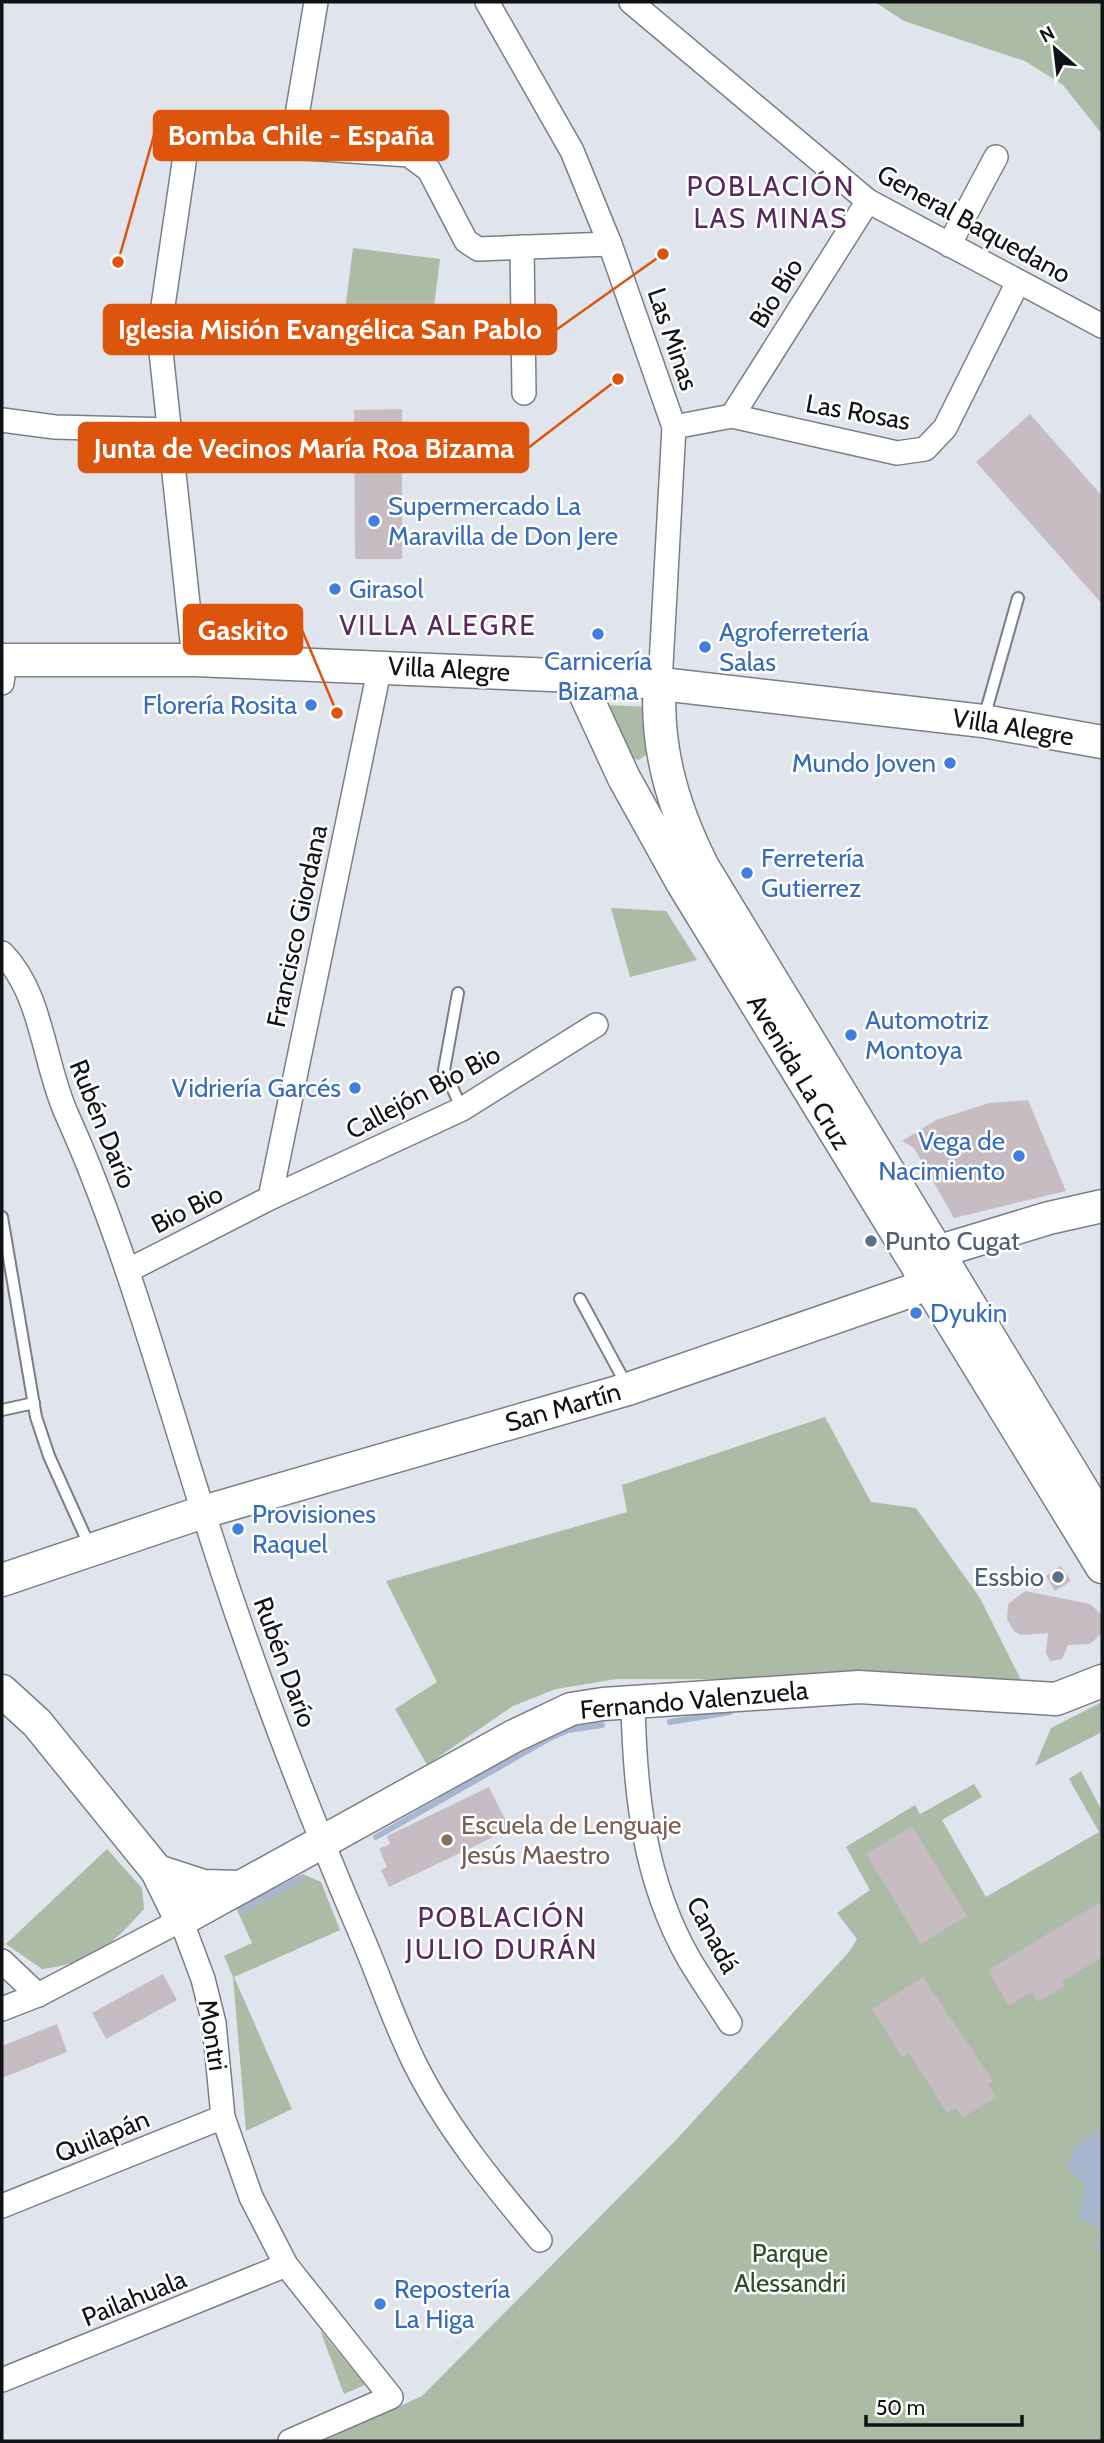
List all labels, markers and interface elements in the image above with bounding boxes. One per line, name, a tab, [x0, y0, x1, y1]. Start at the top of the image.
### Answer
north arrow	[1020, 14, 1090, 84]
text: N	[1036, 21, 1059, 48]
callout: Bomba Chile - España	[154, 111, 448, 160]
text: Bomba Chile - España	[168, 118, 434, 152]
street label: General Baquedano	[872, 158, 1076, 290]
district label: POBLACIÓN LAS MINAS	[687, 169, 855, 235]
street label: Bío Bío	[742, 252, 810, 334]
street label: Las Minas	[641, 284, 706, 395]
callout: Iglesia Misión Evangélica San Pablo	[104, 305, 556, 354]
text: Iglesia Misión Evangélica San Pablo	[118, 312, 542, 346]
street label: Las Rosas	[803, 387, 913, 437]
callout: Junta de Vecinos María Roa Bizama	[79, 423, 528, 472]
text: Junta de Vecinos María Roa Bizama	[93, 431, 514, 465]
place label: Supermercado La Maravilla de Don Jere	[388, 490, 618, 552]
marker: Supermercado La Maravilla de Don Jere	[366, 513, 382, 529]
place label: Girasol	[349, 573, 424, 605]
marker: Girasol	[327, 581, 343, 597]
callout: Gaskito	[184, 605, 302, 654]
district label: VILLA ALEGRE	[339, 608, 537, 642]
text: Gaskito	[198, 613, 288, 647]
place label: Agroferretería Salas	[719, 616, 870, 678]
marker: Carnicería Bizama	[590, 626, 606, 642]
marker: Agroferretería Salas	[697, 639, 713, 655]
place label: Carnicería Bizama	[544, 645, 652, 707]
street label: Villa Alegre	[387, 650, 511, 688]
place label: Florería Rosita	[143, 689, 298, 721]
marker: Florería Rosita	[303, 697, 319, 713]
street label: Villa Alegre	[950, 702, 1076, 752]
place label: Mundo Joven	[792, 747, 936, 779]
marker: Mundo Joven	[942, 755, 958, 771]
street label: Francisco Giordana	[260, 821, 334, 1030]
place label: Ferretería Gutierrez	[761, 842, 865, 904]
marker: Ferretería Gutierrez	[739, 865, 755, 881]
street label: Avenida La Cruz	[740, 989, 858, 1155]
place label: Automotriz Montoya	[865, 1004, 989, 1066]
marker: Automotriz Montoya	[843, 1027, 859, 1043]
street label: Callejón Bio Bio	[340, 1038, 506, 1146]
street label: Rubén Darío	[63, 1055, 143, 1193]
place label: Vidriería Garcés	[171, 1072, 341, 1104]
marker: Vidriería Garcés	[347, 1080, 363, 1096]
place label: Vega de Nacimiento	[878, 1125, 1005, 1187]
marker: Vega de Nacimiento	[1011, 1148, 1027, 1164]
street label: Bio Bio	[146, 1177, 228, 1241]
place label: Punto Cugat	[885, 1225, 1020, 1257]
marker: Punto Cugat	[863, 1233, 879, 1249]
place label: Dyukin	[930, 1297, 1007, 1329]
marker: Dyukin	[908, 1305, 924, 1321]
street label: San Martín	[502, 1375, 624, 1439]
place label: Provisiones Raquel	[252, 1498, 376, 1560]
marker: Provisiones Raquel	[230, 1521, 246, 1537]
place label: Essbio	[974, 1561, 1044, 1593]
marker: Essbio	[1050, 1569, 1066, 1585]
street label: Rubén Darío	[247, 1592, 323, 1732]
street label: Fernando Valenzuela	[579, 1674, 810, 1726]
place label: Escuela de Lenguaje Jesús Maestro	[460, 1809, 681, 1871]
marker: Escuela de Lenguaje Jesús Maestro	[439, 1832, 455, 1848]
street label: Canadá	[680, 1891, 747, 1979]
district label: POBLACIÓN JULIO DURÁN	[405, 1900, 598, 1966]
street label: Montri	[192, 1997, 234, 2073]
street label: Quilapán	[50, 2103, 154, 2169]
park label: Parque Alessandri	[734, 2237, 846, 2299]
street label: Pailahuala	[77, 2262, 191, 2333]
place label: Repostería La Higa	[394, 2273, 511, 2335]
marker: Repostería La Higa	[372, 2296, 388, 2312]
scale bar	[866, 2384, 1022, 2428]
text: 50 m	[876, 2395, 925, 2420]

